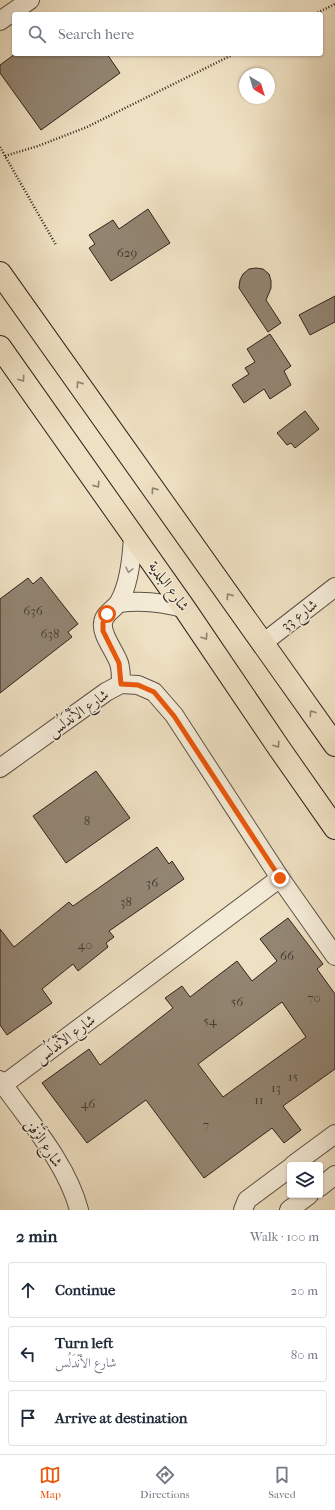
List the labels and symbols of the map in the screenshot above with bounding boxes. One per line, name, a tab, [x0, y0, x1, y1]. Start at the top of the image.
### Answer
north arrow	[239, 68, 275, 104]
house number: 629	[117, 245, 137, 260]
one-way arrow	[18, 375, 25, 382]
one-way arrow	[77, 381, 84, 388]
one-way arrow	[92, 481, 99, 488]
one-way arrow	[152, 487, 159, 494]
street label: شارع البلدية	[142, 557, 193, 617]
one-way arrow	[125, 567, 133, 573]
one-way arrow	[226, 593, 234, 600]
street label: شارع 33	[277, 595, 323, 638]
house number: 636	[23, 603, 44, 618]
route start	[98, 605, 116, 623]
house number: 638	[41, 626, 59, 641]
one-way arrow	[200, 633, 208, 640]
street label: شارع الأنْدَلُس	[42, 682, 114, 744]
one-way arrow	[310, 711, 317, 718]
one-way arrow	[272, 741, 280, 748]
house number: 8	[84, 813, 90, 828]
route end	[271, 869, 289, 887]
house number: 36	[146, 875, 159, 890]
house number: 38	[120, 894, 132, 909]
house number: 40	[78, 937, 92, 952]
house number: 66	[280, 948, 295, 963]
house number: 70	[307, 990, 321, 1005]
house number: 56	[231, 994, 244, 1009]
street label: شارع الأنْدَلُس	[29, 1007, 101, 1071]
house number: 54	[203, 1013, 217, 1028]
house number: 15	[288, 1069, 298, 1084]
house number: 13	[271, 1080, 281, 1095]
house number: 11	[254, 1092, 264, 1107]
house number: 46	[81, 1096, 96, 1111]
street label: شارع الزَّفْن	[18, 1114, 70, 1173]
house number: 7	[203, 1117, 209, 1132]

